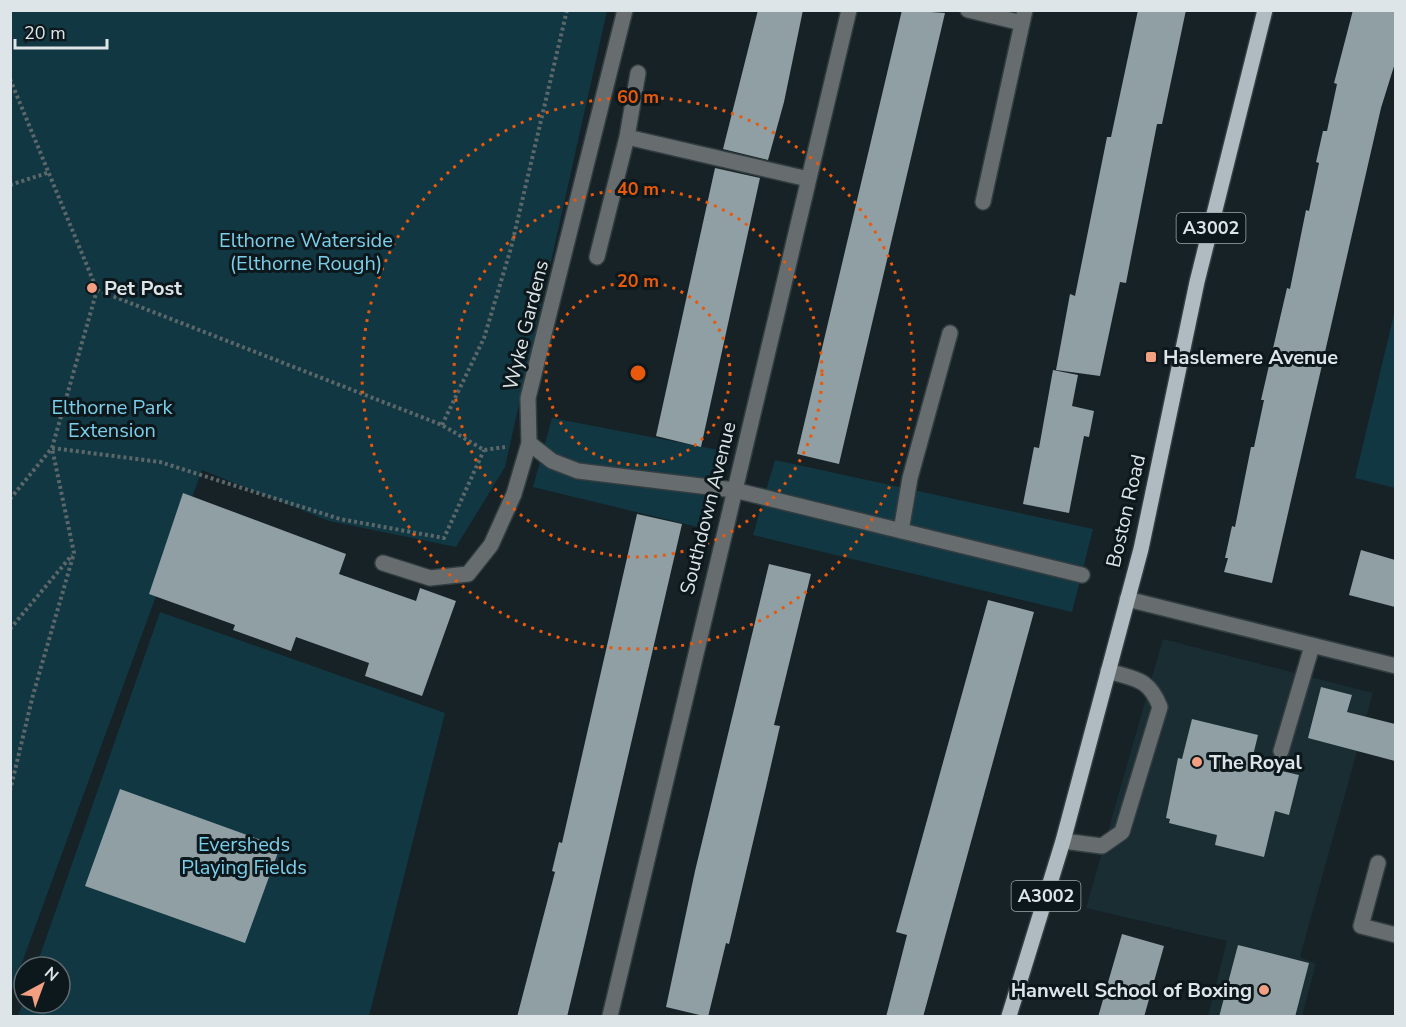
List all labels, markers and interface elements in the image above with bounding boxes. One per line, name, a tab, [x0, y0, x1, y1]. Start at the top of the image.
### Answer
scale bar	[15, 12, 106, 50]
text: 20 m	[24, 21, 66, 45]
text: 60 m	[617, 85, 659, 109]
text: 40 m	[617, 177, 659, 201]
road number: A3002	[1176, 213, 1246, 243]
park label: Elthorne Waterside (Elthorne Rough)	[219, 227, 393, 277]
street label: Wyke Gardens	[497, 257, 555, 393]
text: 20 m	[617, 269, 659, 293]
place label: Pet Post	[104, 275, 182, 302]
marker: Pet Post	[85, 281, 99, 295]
place label: Haslemere Avenue	[1163, 344, 1338, 371]
marker: Haslemere Avenue	[1144, 350, 1158, 364]
centre of rings	[628, 363, 648, 383]
park label: Elthorne Park Extension	[51, 394, 174, 444]
street label: Southdown Avenue	[673, 419, 743, 597]
street label: Boston Road	[1100, 452, 1152, 570]
place label: The Royal	[1209, 749, 1302, 776]
marker: The Royal	[1190, 755, 1204, 769]
park label: Eversheds Playing Fields	[181, 831, 307, 881]
road number: A3002	[1012, 881, 1080, 911]
north arrow	[12, 955, 72, 1015]
text: N	[39, 962, 63, 987]
place label: Hanwell School of Boxing	[1011, 977, 1252, 1004]
marker: Hanwell School of Boxing	[1257, 983, 1271, 997]

